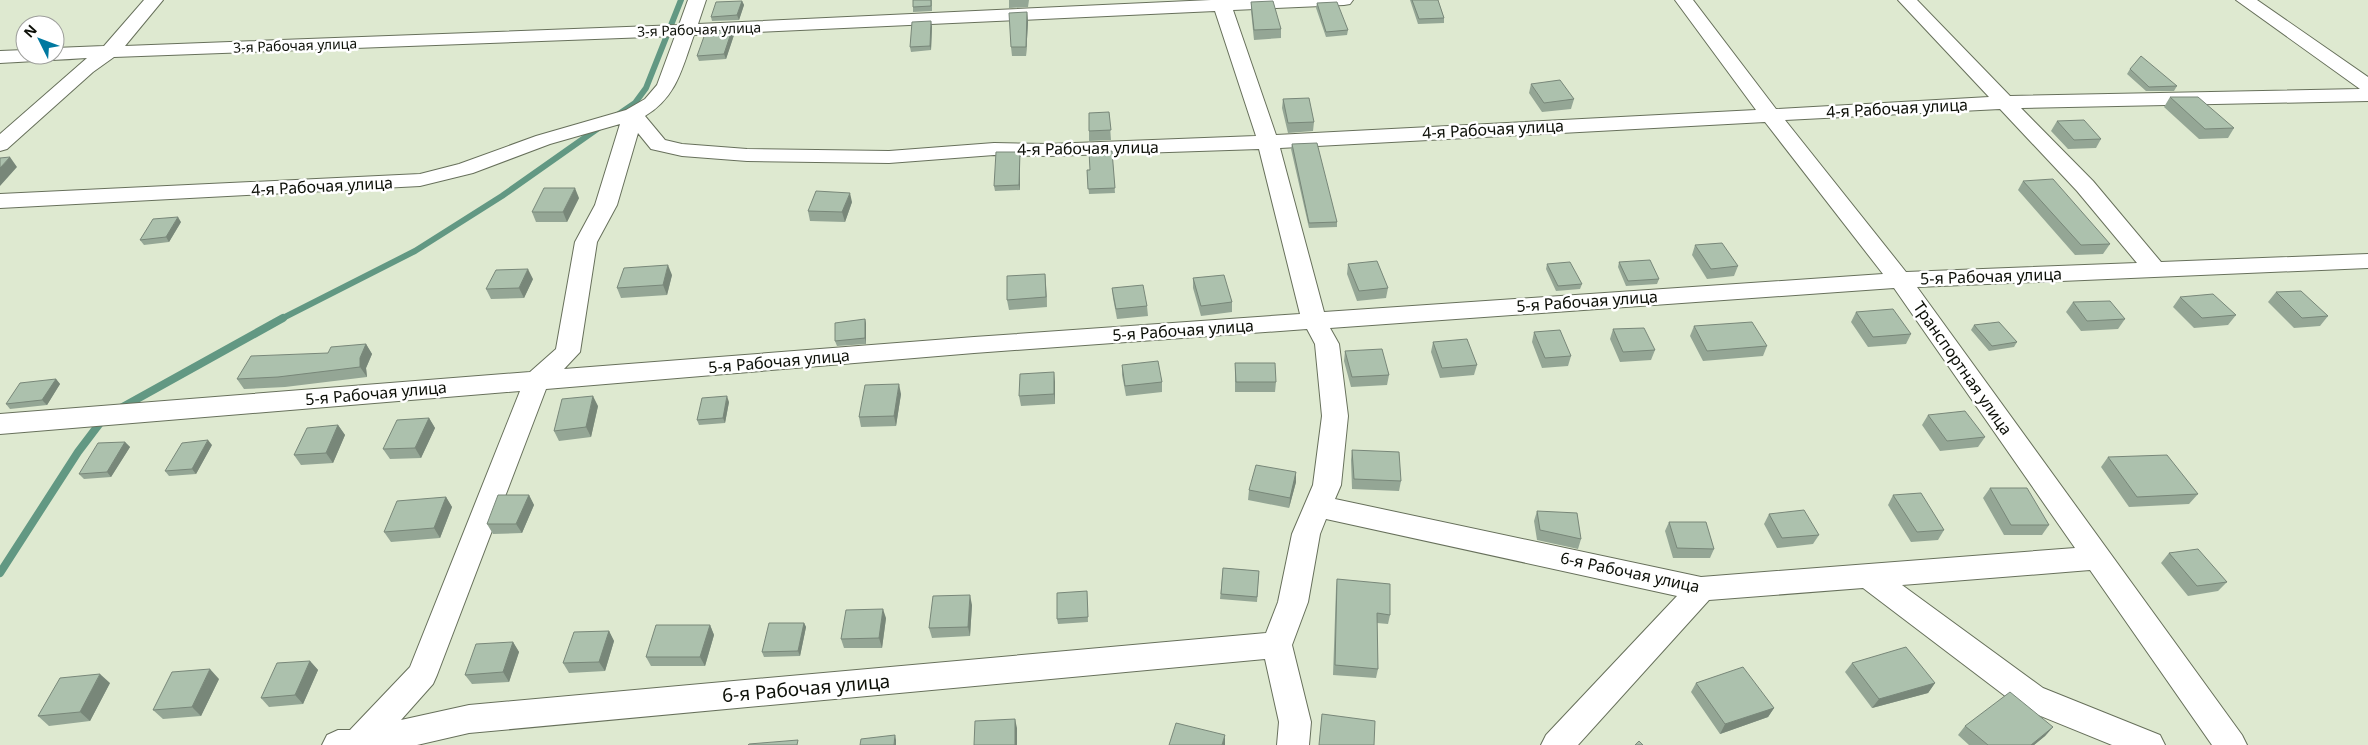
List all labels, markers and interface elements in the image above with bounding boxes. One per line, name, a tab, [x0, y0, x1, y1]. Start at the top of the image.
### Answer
north arrow	[15, 15, 65, 65]
street label: 3-я Рабочая улица	[637, 17, 761, 41]
text: N	[19, 20, 41, 42]
street label: 3-я Рабочая улица	[233, 33, 357, 57]
street label: 4-я Рабочая улица	[1826, 93, 1968, 123]
street label: 4-я Рабочая улица	[1422, 114, 1564, 144]
street label: 4-я Рабочая улица	[1017, 136, 1159, 160]
street label: 4-я Рабочая улица	[251, 171, 393, 201]
street label: 5-я Рабочая улица	[1920, 263, 2062, 289]
street label: 5-я Рабочая улица	[1515, 285, 1659, 317]
street label: Транспортная улица	[1909, 297, 2017, 439]
street label: 5-я Рабочая улица	[1111, 314, 1255, 346]
street label: 5-я Рабочая улица	[707, 344, 851, 378]
street label: 5-я Рабочая улица	[304, 376, 448, 410]
street label: 6-я Рабочая улица	[1558, 546, 1702, 598]
street label: 6-я Рабочая улица	[721, 668, 891, 708]

